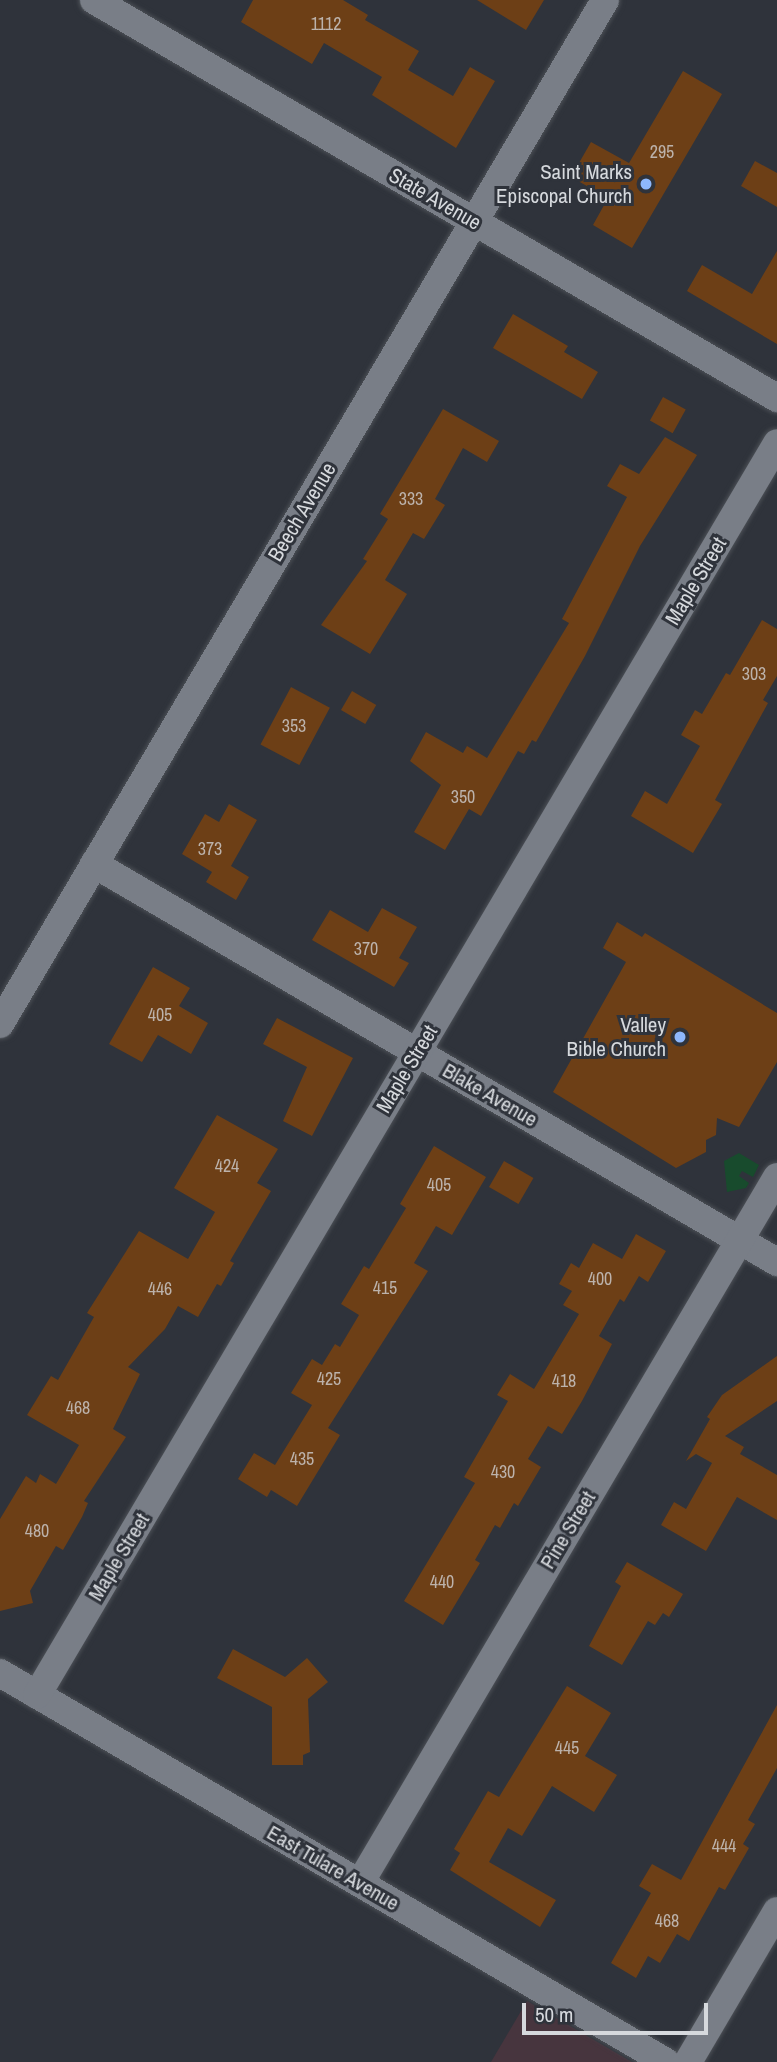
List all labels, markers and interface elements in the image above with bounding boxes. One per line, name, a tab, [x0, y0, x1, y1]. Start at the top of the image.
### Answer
house number: 1112	[311, 13, 341, 35]
house number: 295	[650, 141, 674, 163]
place label: Saint Marks Episcopal Church	[496, 159, 632, 209]
street label: State Avenue	[384, 162, 486, 236]
marker: Saint Marks Episcopal Church	[638, 176, 654, 192]
street label: Beech Avenue	[262, 458, 342, 566]
house number: 333	[399, 488, 423, 510]
street label: Maple Street	[660, 533, 732, 629]
house number: 303	[742, 663, 766, 685]
house number: 353	[282, 715, 306, 737]
house number: 350	[451, 786, 475, 808]
house number: 373	[198, 838, 222, 860]
house number: 370	[354, 938, 378, 960]
house number: 405	[148, 1004, 172, 1026]
place label: Valley Bible Church	[566, 1012, 666, 1062]
street label: Maple Street	[371, 1021, 443, 1117]
marker: Valley Bible Church	[672, 1029, 688, 1045]
street label: Blake Avenue	[438, 1058, 542, 1132]
house number: 424	[215, 1155, 239, 1177]
house number: 405	[427, 1174, 451, 1196]
house number: 400	[588, 1268, 612, 1290]
house number: 415	[373, 1277, 397, 1299]
house number: 446	[148, 1278, 172, 1300]
house number: 425	[317, 1368, 341, 1390]
house number: 418	[552, 1370, 576, 1392]
house number: 468	[66, 1397, 90, 1419]
house number: 435	[290, 1448, 314, 1470]
house number: 430	[491, 1461, 515, 1483]
street label: Pine Street	[535, 1487, 601, 1573]
street label: Maple Street	[83, 1509, 155, 1605]
house number: 480	[25, 1520, 49, 1542]
house number: 440	[430, 1571, 454, 1593]
house number: 445	[555, 1737, 579, 1759]
street label: East Tulare Avenue	[262, 1820, 404, 1916]
house number: 444	[712, 1835, 736, 1857]
house number: 468	[655, 1910, 679, 1932]
scale bar	[525, 1988, 710, 2032]
text: 50 m	[535, 2000, 573, 2029]

